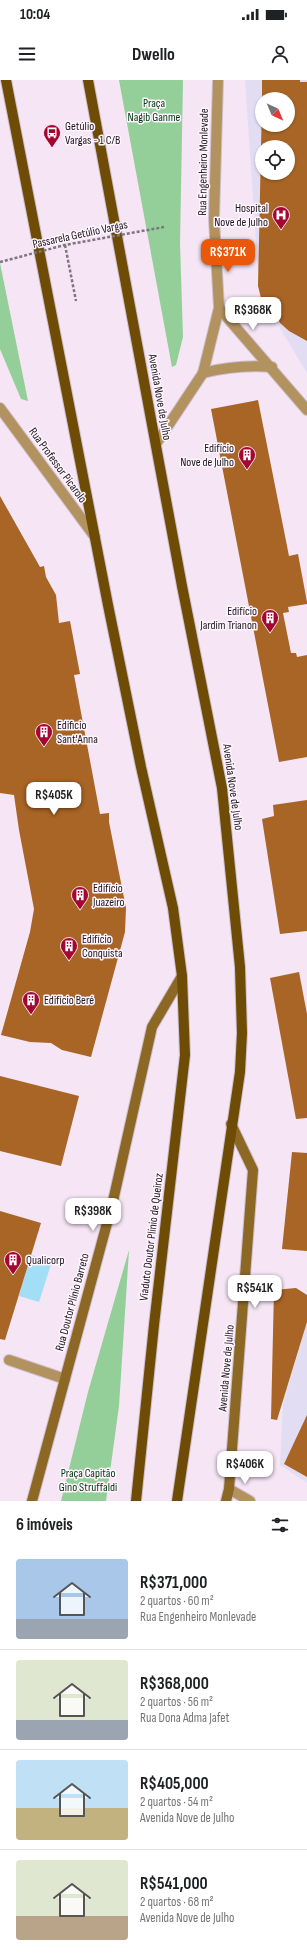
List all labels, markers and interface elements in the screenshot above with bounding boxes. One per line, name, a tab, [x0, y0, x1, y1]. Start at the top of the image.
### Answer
text: 10:04	[20, 5, 50, 24]
icon: menu	[16, 43, 38, 65]
icon: person	[269, 43, 291, 65]
text: Dwello	[132, 44, 175, 65]
north arrow	[255, 92, 295, 132]
map controls	[255, 92, 295, 180]
park label: Praça Nagib Ganme	[128, 96, 181, 125]
street label: Rua Engenheiro Monlevade	[195, 108, 212, 216]
place label: Getúlio Vargas - 1 C/B	[65, 119, 120, 148]
bus stop icon: Getúlio Vargas - 1 C/B	[42, 123, 62, 148]
button: locate	[255, 140, 295, 180]
place label: Hospital Nove de Julho	[214, 201, 268, 230]
hospital icon: Hospital Nove de Julho	[271, 205, 291, 230]
street label: Passarela Getúlio Vargas	[31, 217, 129, 252]
pin: R$371K	[195, 239, 261, 273]
text: R$371K	[210, 244, 246, 260]
pin: R$368K	[220, 297, 286, 331]
text: R$368K	[234, 302, 272, 318]
street label: Avenida Nove de Julho	[144, 352, 174, 441]
street label: Rua Professor Picarolo	[25, 425, 90, 506]
place label: Edifício Nove de Julho	[180, 441, 234, 470]
building icon: Edifício Nove de Julho	[237, 445, 257, 470]
place label: Edifício Jardim Trianon	[199, 604, 257, 633]
building icon: Edifício Jardim Trianon	[260, 608, 280, 633]
place label: Edificio Sant'Anna	[57, 718, 98, 747]
building icon: Edificio Sant'Anna	[34, 722, 54, 747]
street label: Avenida Nove de Julho	[219, 742, 246, 831]
pin: R$405K	[21, 782, 87, 816]
text: R$405K	[35, 787, 73, 803]
place label: Edifício Juazeiro	[92, 881, 125, 910]
building icon: Edifício Juazeiro	[70, 885, 90, 910]
place label: Edifício Conquista	[82, 932, 123, 961]
building icon: Edifício Conquista	[59, 936, 79, 961]
building icon: Edifício Beré	[21, 990, 41, 1015]
place label: Edifício Beré	[44, 993, 94, 1008]
street label: Viaduto Doutor Plínio de Queiroz	[136, 1172, 167, 1302]
pin: R$398K	[60, 1198, 126, 1232]
text: R$398K	[74, 1203, 112, 1219]
building icon: Qualicorp	[3, 1250, 23, 1275]
street label: Rua Doutor Plínio Barreto	[52, 1252, 93, 1353]
place label: Qualicorp	[26, 1253, 64, 1268]
pin: R$541K	[222, 1275, 288, 1309]
text: R$541K	[237, 1280, 273, 1296]
street label: Avenida Nove de Julho	[215, 1324, 238, 1413]
pin: R$406K	[212, 1451, 278, 1485]
text: R$406K	[226, 1456, 264, 1472]
park label: Praça Capitão Gino Struffaldi	[59, 1466, 117, 1495]
icon: filters	[269, 1514, 291, 1536]
text: 6 imóveis	[16, 1515, 73, 1535]
text: R$371,000	[140, 1573, 207, 1593]
icon: home	[48, 1575, 96, 1623]
text: 2 quartos · 60 m²	[140, 1593, 214, 1609]
text: Rua Engenheiro Monlevade	[140, 1609, 256, 1625]
text: R$368,000	[140, 1674, 209, 1694]
icon: home	[48, 1676, 96, 1724]
text: 2 quartos · 56 m²	[140, 1694, 213, 1710]
text: Rua Dona Adma Jafet	[140, 1710, 229, 1726]
text: R$405,000	[140, 1774, 209, 1794]
icon: home	[48, 1776, 96, 1824]
text: 2 quartos · 54 m²	[140, 1794, 213, 1810]
text: Avenida Nove de Julho	[140, 1810, 234, 1826]
text: R$541,000	[140, 1874, 208, 1894]
icon: home	[48, 1876, 96, 1924]
text: 2 quartos · 68 m²	[140, 1894, 214, 1910]
text: Avenida Nove de Julho	[140, 1910, 234, 1926]

